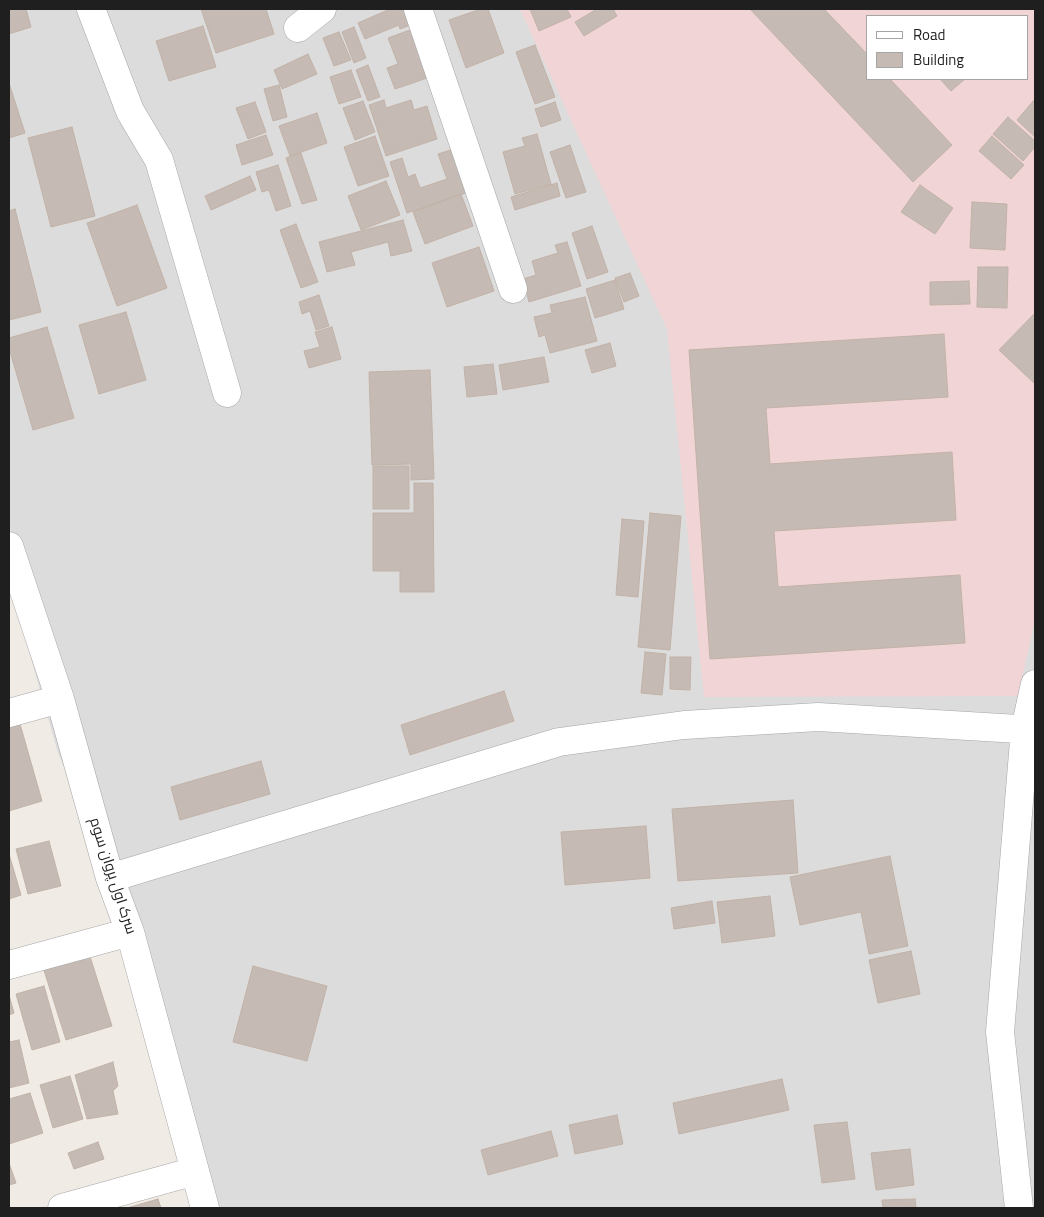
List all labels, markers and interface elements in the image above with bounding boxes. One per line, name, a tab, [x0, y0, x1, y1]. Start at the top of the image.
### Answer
legend	[866, 15, 1029, 80]
text: Road	[913, 23, 945, 46]
text: Building	[913, 48, 964, 71]
street label: سرک اول پروان سوم	[85, 815, 139, 937]

